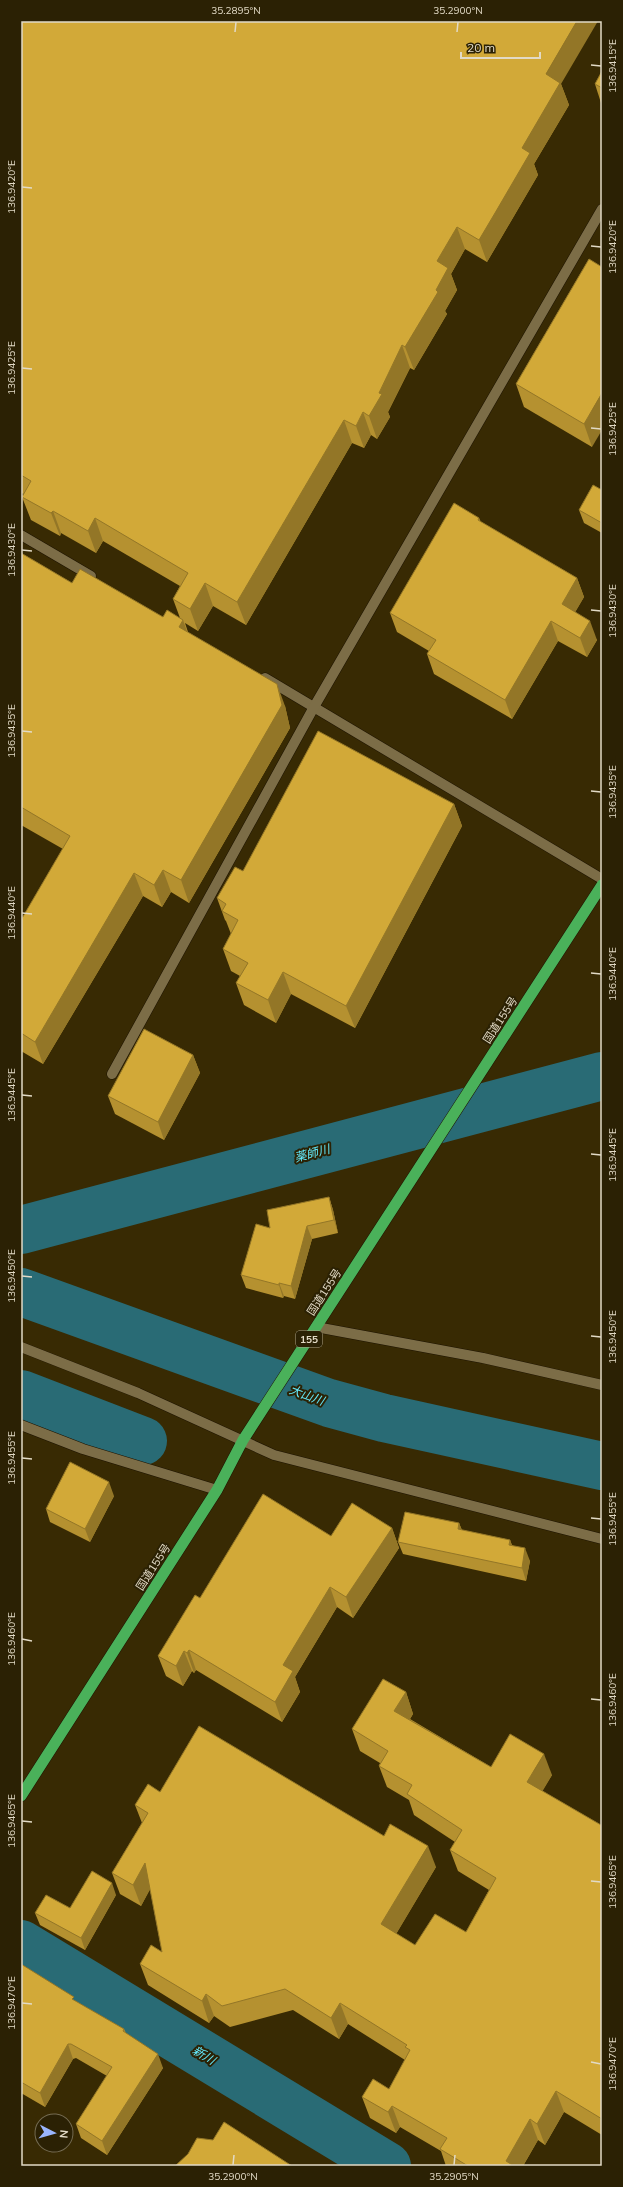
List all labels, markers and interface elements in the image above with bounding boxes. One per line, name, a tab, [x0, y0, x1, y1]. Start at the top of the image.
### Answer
text: 35.2895°N	[211, 4, 261, 17]
text: 35.2900°N	[433, 4, 483, 17]
scale bar	[461, 34, 540, 60]
text: 136.9415°E	[606, 39, 619, 93]
text: 20 m	[467, 40, 495, 55]
text: 136.9420°E	[5, 160, 18, 214]
text: 136.9420°E	[606, 220, 619, 274]
text: 136.9425°E	[5, 341, 18, 395]
text: 136.9425°E	[606, 402, 619, 456]
text: 136.9430°E	[5, 523, 18, 577]
text: 136.9430°E	[606, 584, 619, 638]
text: 136.9435°E	[5, 704, 18, 758]
text: 136.9435°E	[606, 765, 619, 819]
text: 136.9440°E	[5, 886, 18, 940]
text: 136.9440°E	[606, 947, 619, 1001]
street label: 国道155号	[480, 994, 520, 1046]
text: 136.9445°E	[5, 1068, 18, 1122]
text: 136.9445°E	[606, 1128, 619, 1182]
water label: 薬師川	[293, 1141, 333, 1165]
text: 136.9450°E	[5, 1249, 18, 1303]
street label: 国道155号	[304, 1266, 344, 1318]
text: 136.9450°E	[606, 1310, 619, 1364]
road number: 155	[296, 1331, 322, 1347]
water label: 大山川	[288, 1382, 328, 1409]
text: 136.9455°E	[5, 1431, 18, 1485]
text: 136.9455°E	[606, 1492, 619, 1546]
street label: 国道155号	[133, 1541, 173, 1593]
text: 136.9460°E	[5, 1612, 18, 1666]
text: 136.9460°E	[606, 1673, 619, 1727]
text: 136.9465°E	[5, 1794, 18, 1848]
text: 136.9465°E	[606, 1855, 619, 1909]
text: 136.9470°E	[5, 1976, 18, 2030]
text: 136.9470°E	[606, 2037, 619, 2091]
water label: 新川	[190, 2042, 220, 2069]
north arrow	[34, 2113, 74, 2153]
text: N	[57, 2129, 71, 2139]
text: 35.2900°N	[208, 2170, 258, 2183]
text: 35.2905°N	[429, 2170, 479, 2183]

